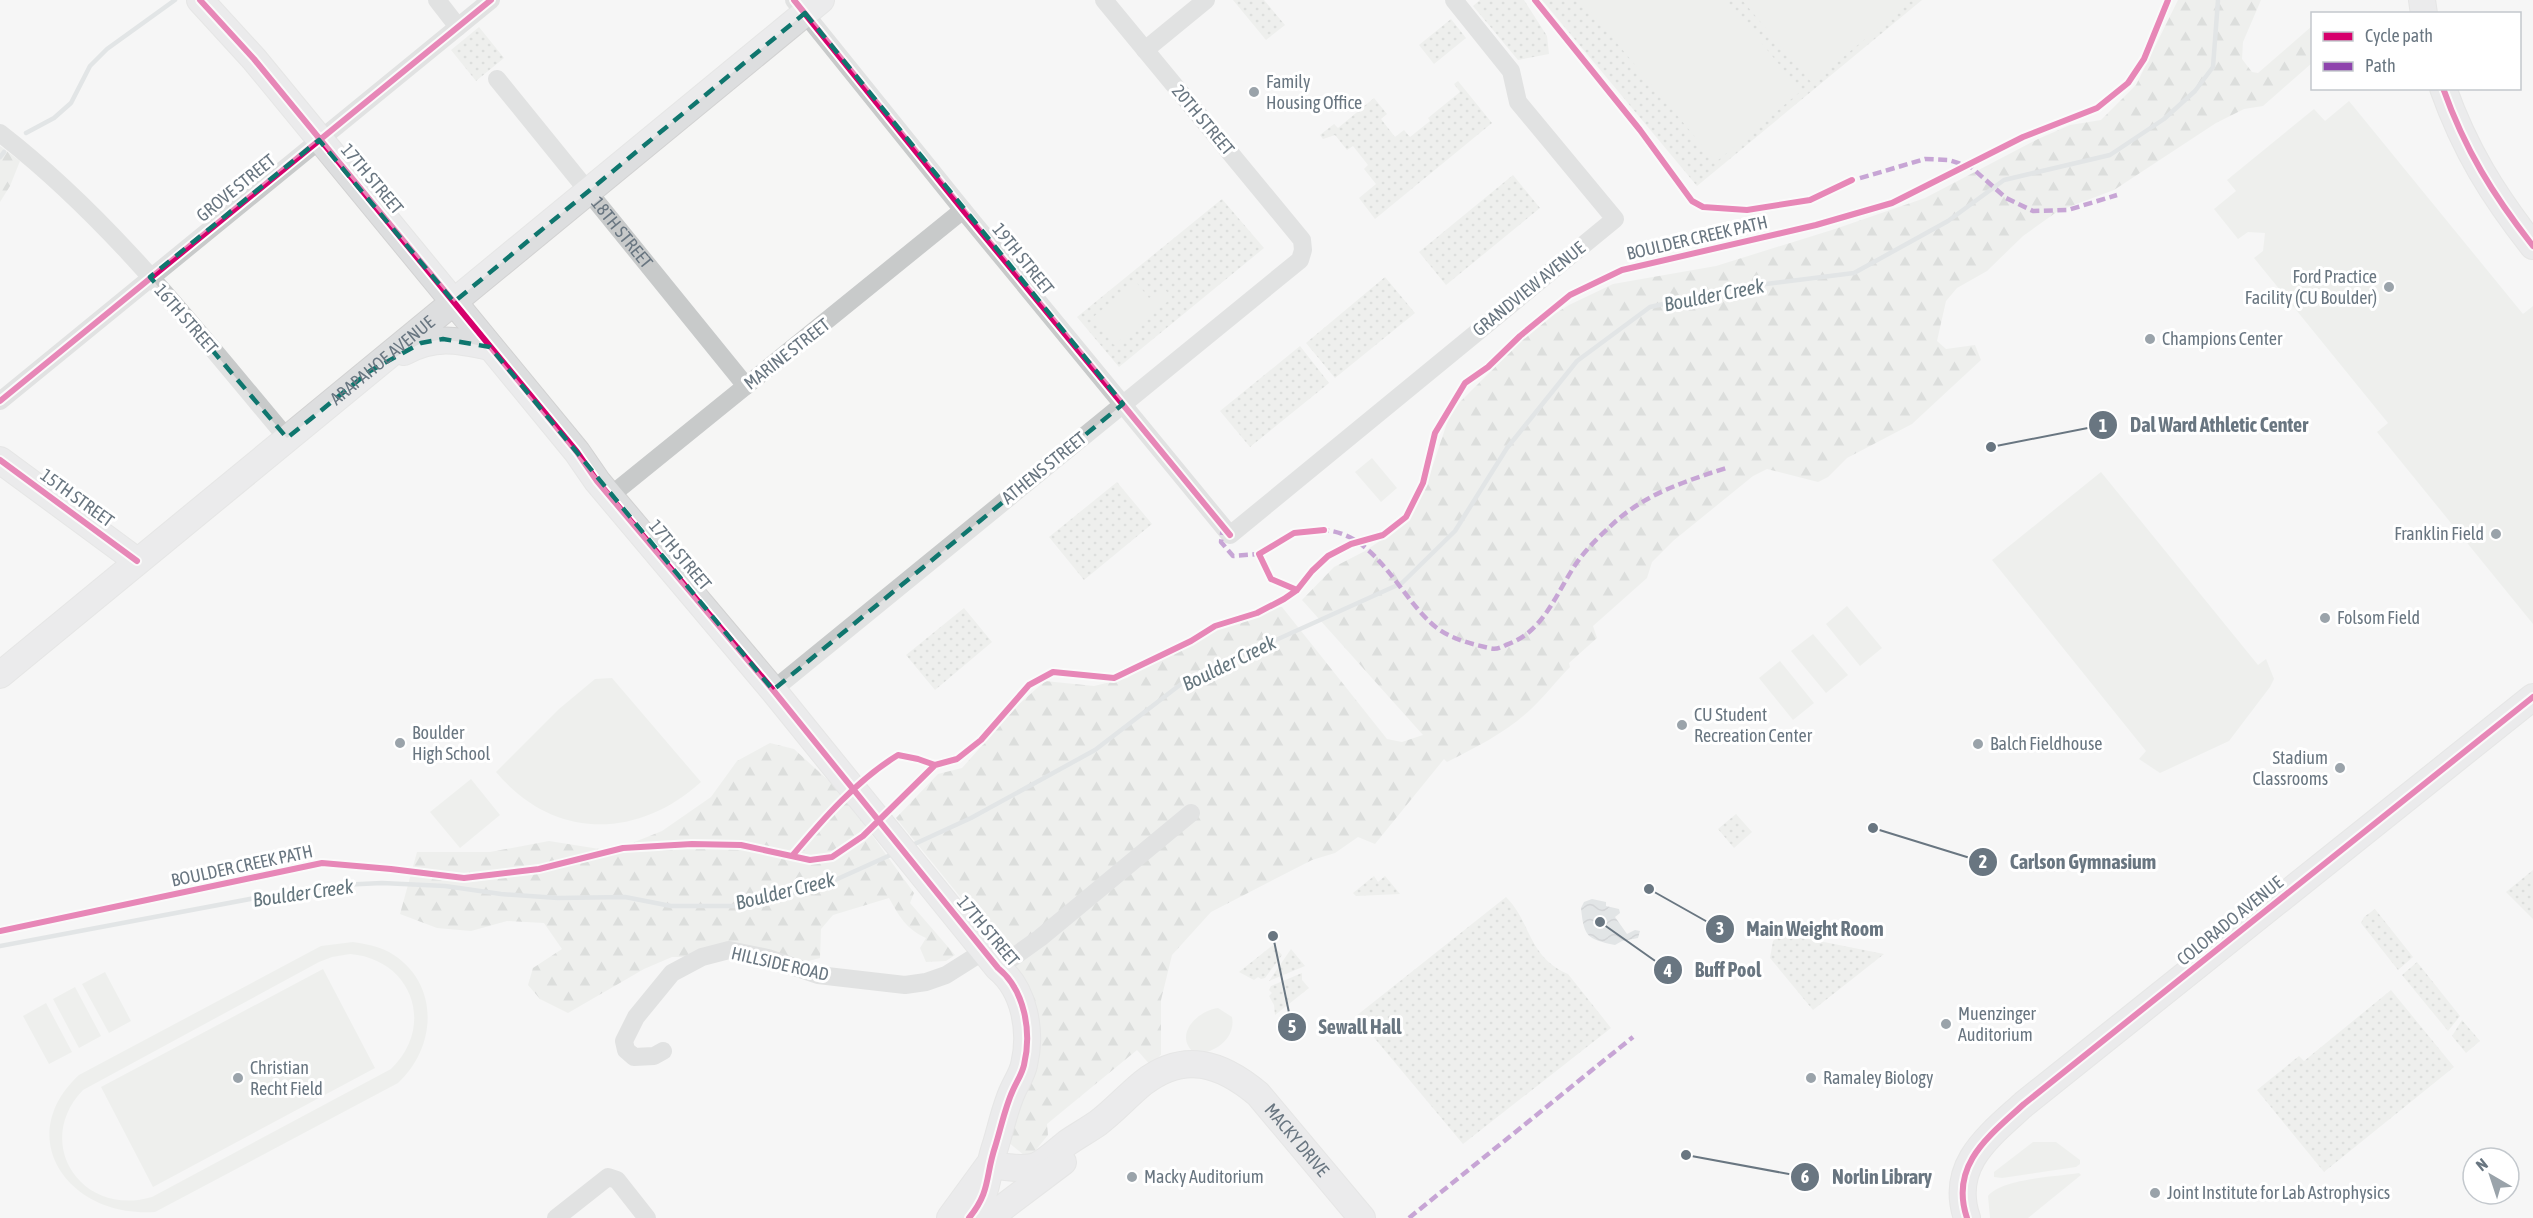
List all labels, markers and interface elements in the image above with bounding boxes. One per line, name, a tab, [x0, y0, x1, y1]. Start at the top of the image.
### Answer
legend	[2311, 12, 2521, 90]
text: Cycle path	[2365, 25, 2433, 46]
text: Path	[2365, 55, 2396, 76]
place label: Family Housing Office	[1266, 71, 1362, 113]
street label: 20TH STREET	[1168, 80, 1239, 159]
marker: Family Housing Office	[1247, 85, 1261, 99]
street label: 17TH STREET	[337, 139, 408, 218]
street label: GROVE STREET	[192, 149, 279, 226]
street label: 18TH STREET	[587, 193, 657, 272]
street label: BOULDER CREEK PATH	[1624, 211, 1769, 264]
street label: 19TH STREET	[988, 219, 1058, 299]
street label: GRANDVIEW AVENUE	[1468, 237, 1589, 340]
place label: Ford Practice Facility (CU Boulder)	[2245, 266, 2377, 308]
water label: Boulder Creek	[1662, 273, 1766, 315]
street label: 16TH STREET	[150, 280, 222, 358]
marker: Ford Practice Facility (CU Boulder)	[2382, 280, 2396, 294]
street label: ARAPAHOE AVENUE	[326, 311, 439, 409]
street label: MARINE STREET	[740, 314, 834, 394]
place label: Champions Center	[2162, 328, 2283, 349]
marker: Champions Center	[2143, 332, 2157, 346]
callout: Dal Ward Athletic Center	[2088, 406, 2320, 444]
text: Dal Ward Athletic Center	[2130, 413, 2309, 436]
text: 1	[2099, 415, 2107, 436]
street label: ATHENS STREET	[997, 427, 1090, 508]
street label: 15TH STREET	[37, 464, 118, 531]
street label: 17TH STREET	[645, 515, 716, 594]
place label: Franklin Field	[2394, 523, 2484, 544]
marker: Franklin Field	[2489, 527, 2503, 541]
place label: Folsom Field	[2337, 607, 2420, 628]
marker: Folsom Field	[2318, 611, 2332, 625]
water label: Boulder Creek	[1178, 630, 1280, 695]
place label: CU Student Recreation Center	[1694, 704, 1813, 746]
marker: CU Student Recreation Center	[1675, 718, 1689, 732]
place label: Boulder High School	[412, 722, 490, 764]
place label: Balch Fieldhouse	[1990, 733, 2102, 754]
marker: Boulder High School	[393, 736, 407, 750]
marker: Balch Fieldhouse	[1971, 737, 1985, 751]
place label: Stadium Classrooms	[2253, 747, 2328, 789]
marker: Stadium Classrooms	[2333, 761, 2347, 775]
street label: BOULDER CREEK PATH	[169, 840, 315, 891]
callout: Carlson Gymnasium	[1968, 843, 2169, 881]
text: Carlson Gymnasium	[2010, 850, 2156, 873]
text: 2	[1979, 851, 1987, 872]
water label: Boulder Creek	[733, 867, 837, 914]
street label: COLORADO AVENUE	[2173, 871, 2287, 970]
water label: Boulder Creek	[251, 874, 355, 911]
street label: 17TH STREET	[953, 891, 1024, 970]
callout: Main Weight Room	[1705, 910, 1896, 948]
text: Main Weight Room	[1746, 917, 1884, 940]
text: 3	[1716, 918, 1724, 939]
street label: HILLSIDE ROAD	[729, 942, 831, 985]
callout: Buff Pool	[1653, 951, 1773, 989]
text: Buff Pool	[1695, 958, 1762, 981]
text: 4	[1663, 960, 1672, 981]
place label: Muenzinger Auditorium	[1958, 1003, 2037, 1045]
callout: Sewall Hall	[1277, 1008, 1414, 1046]
text: Sewall Hall	[1318, 1015, 1402, 1038]
text: 5	[1288, 1016, 1296, 1037]
marker: Muenzinger Auditorium	[1939, 1017, 1953, 1031]
place label: Christian Recht Field	[250, 1057, 323, 1099]
place label: Ramaley Biology	[1823, 1067, 1934, 1088]
marker: Christian Recht Field	[231, 1071, 245, 1085]
marker: Ramaley Biology	[1804, 1071, 1818, 1085]
street label: MACKY DRIVE	[1261, 1099, 1334, 1181]
north arrow	[2461, 1146, 2521, 1206]
text: N	[2472, 1154, 2491, 1174]
callout: Norlin Library	[1790, 1158, 1944, 1196]
text: Norlin Library	[1832, 1165, 1933, 1188]
place label: Macky Auditorium	[1144, 1166, 1264, 1187]
text: 6	[1801, 1166, 1809, 1187]
marker: Macky Auditorium	[1125, 1170, 1139, 1184]
place label: Joint Institute for Lab Astrophysics	[2167, 1182, 2390, 1203]
marker: Joint Institute for Lab Astrophysics	[2148, 1186, 2162, 1200]

